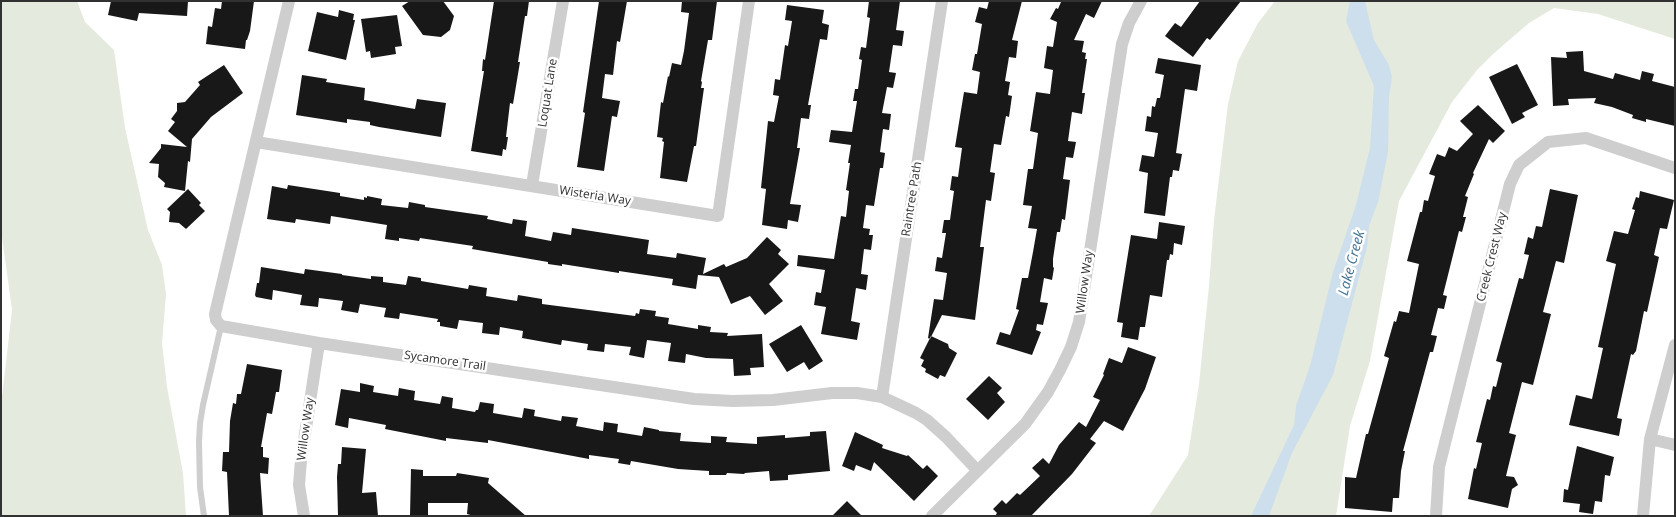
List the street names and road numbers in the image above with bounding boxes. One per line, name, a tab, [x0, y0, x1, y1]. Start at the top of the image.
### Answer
street label: Loquat Lane	[535, 58, 561, 128]
street label: Raintree Path	[899, 160, 925, 238]
street label: Wisteria Way	[558, 183, 632, 209]
street label: Creek Crest Way	[1474, 211, 1510, 303]
street label: Willow Way	[1073, 250, 1097, 314]
street label: Sycamore Trail	[403, 348, 487, 374]
street label: Willow Way	[294, 397, 318, 461]

